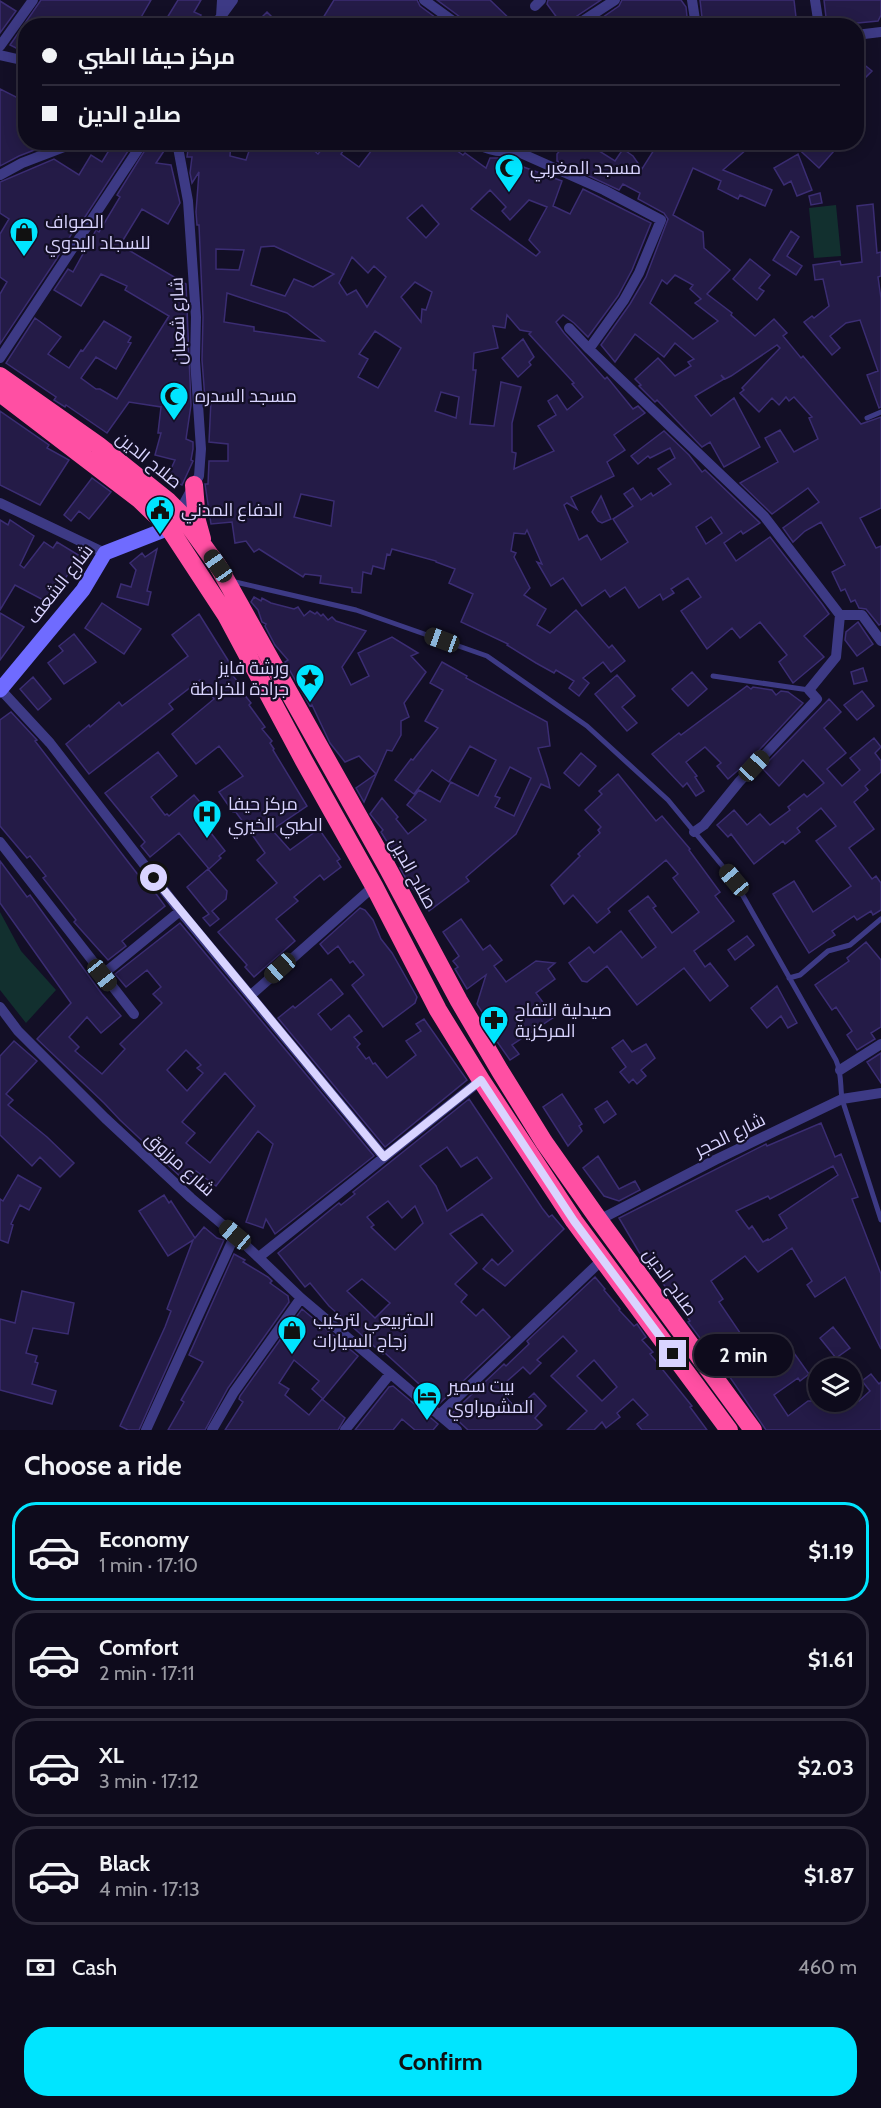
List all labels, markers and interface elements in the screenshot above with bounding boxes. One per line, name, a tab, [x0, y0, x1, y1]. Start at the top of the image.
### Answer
text: مركز حيفا الطبي	[78, 43, 235, 70]
text: صلاح الدين	[78, 101, 181, 128]
mosque icon: مسجد المغربي	[493, 152, 525, 194]
place label: مسجد المغربي	[530, 157, 641, 182]
place label: الصواف للسجاد اليدوي	[45, 211, 151, 257]
shop icon: الصواف للسجاد اليدوي	[8, 216, 40, 258]
street label: شارع شعبان	[165, 277, 192, 365]
mosque icon: مسجد السدره	[158, 380, 190, 422]
place label: مسجد السدره	[195, 385, 297, 407]
street label: صلاح الدين	[111, 427, 186, 494]
public building icon: الدفاع المدني	[144, 494, 176, 536]
place label: الدفاع المدني	[181, 499, 283, 524]
street label: شارع الشعف	[22, 540, 99, 629]
car	[200, 546, 236, 586]
car	[422, 625, 462, 655]
place label: ورشة فايز جرادة للخراطة	[190, 657, 289, 700]
place icon: ورشة فايز جرادة للخراطة	[294, 662, 326, 704]
car	[735, 747, 773, 785]
place label: مركز حيفا الطبي الخيري	[228, 793, 323, 839]
hospital icon: مركز حيفا الطبي الخيري	[191, 798, 223, 840]
street label: صلاح الدين	[384, 833, 442, 913]
car	[716, 860, 752, 900]
route start	[140, 864, 167, 891]
car	[261, 949, 299, 987]
car	[84, 955, 120, 995]
place label: صيدلية التفاح المركزية	[515, 999, 612, 1042]
pharmacy icon: صيدلية التفاح المركزية	[478, 1004, 510, 1046]
street label: شارع الحجر	[690, 1108, 769, 1163]
street label: شارع مرزوق	[140, 1127, 219, 1202]
car	[215, 1217, 255, 1253]
street label: صلاح الدين	[637, 1244, 702, 1321]
place label: المتربيعي لتركيب زجاج السيارات	[313, 1309, 434, 1353]
shop icon: المتربيعي لتركيب زجاج السيارات	[276, 1314, 308, 1356]
callout: 2 min	[694, 1333, 793, 1375]
route end	[659, 1340, 686, 1367]
text: 2 min	[719, 1343, 768, 1367]
map controls	[808, 1358, 862, 1412]
button: layers	[808, 1358, 862, 1412]
place label: بيت سمير المشهراوي	[447, 1375, 533, 1421]
hotel icon: بيت سمير المشهراوي	[411, 1380, 443, 1422]
text: Choose a ride	[24, 1449, 182, 1482]
icon: car	[27, 1525, 81, 1579]
text: Economy	[99, 1526, 189, 1553]
text: $1.19	[808, 1538, 854, 1565]
text: 1 min · 17:10	[99, 1553, 198, 1577]
icon: car	[27, 1633, 81, 1687]
text: Comfort	[99, 1634, 178, 1661]
text: $1.61	[808, 1646, 854, 1673]
text: 2 min · 17:11	[99, 1661, 194, 1685]
icon: car	[27, 1741, 81, 1795]
text: XL	[99, 1742, 124, 1769]
text: $2.03	[798, 1754, 854, 1781]
text: 3 min · 17:12	[99, 1769, 199, 1793]
icon: car	[27, 1849, 81, 1903]
text: Black	[99, 1850, 150, 1877]
text: $1.87	[804, 1862, 854, 1889]
text: 4 min · 17:13	[99, 1877, 200, 1901]
icon: cash	[24, 1951, 57, 1984]
text: Cash	[72, 1954, 117, 1981]
text: 460 m	[798, 1955, 857, 1979]
button: Confirm	[24, 2027, 857, 2096]

